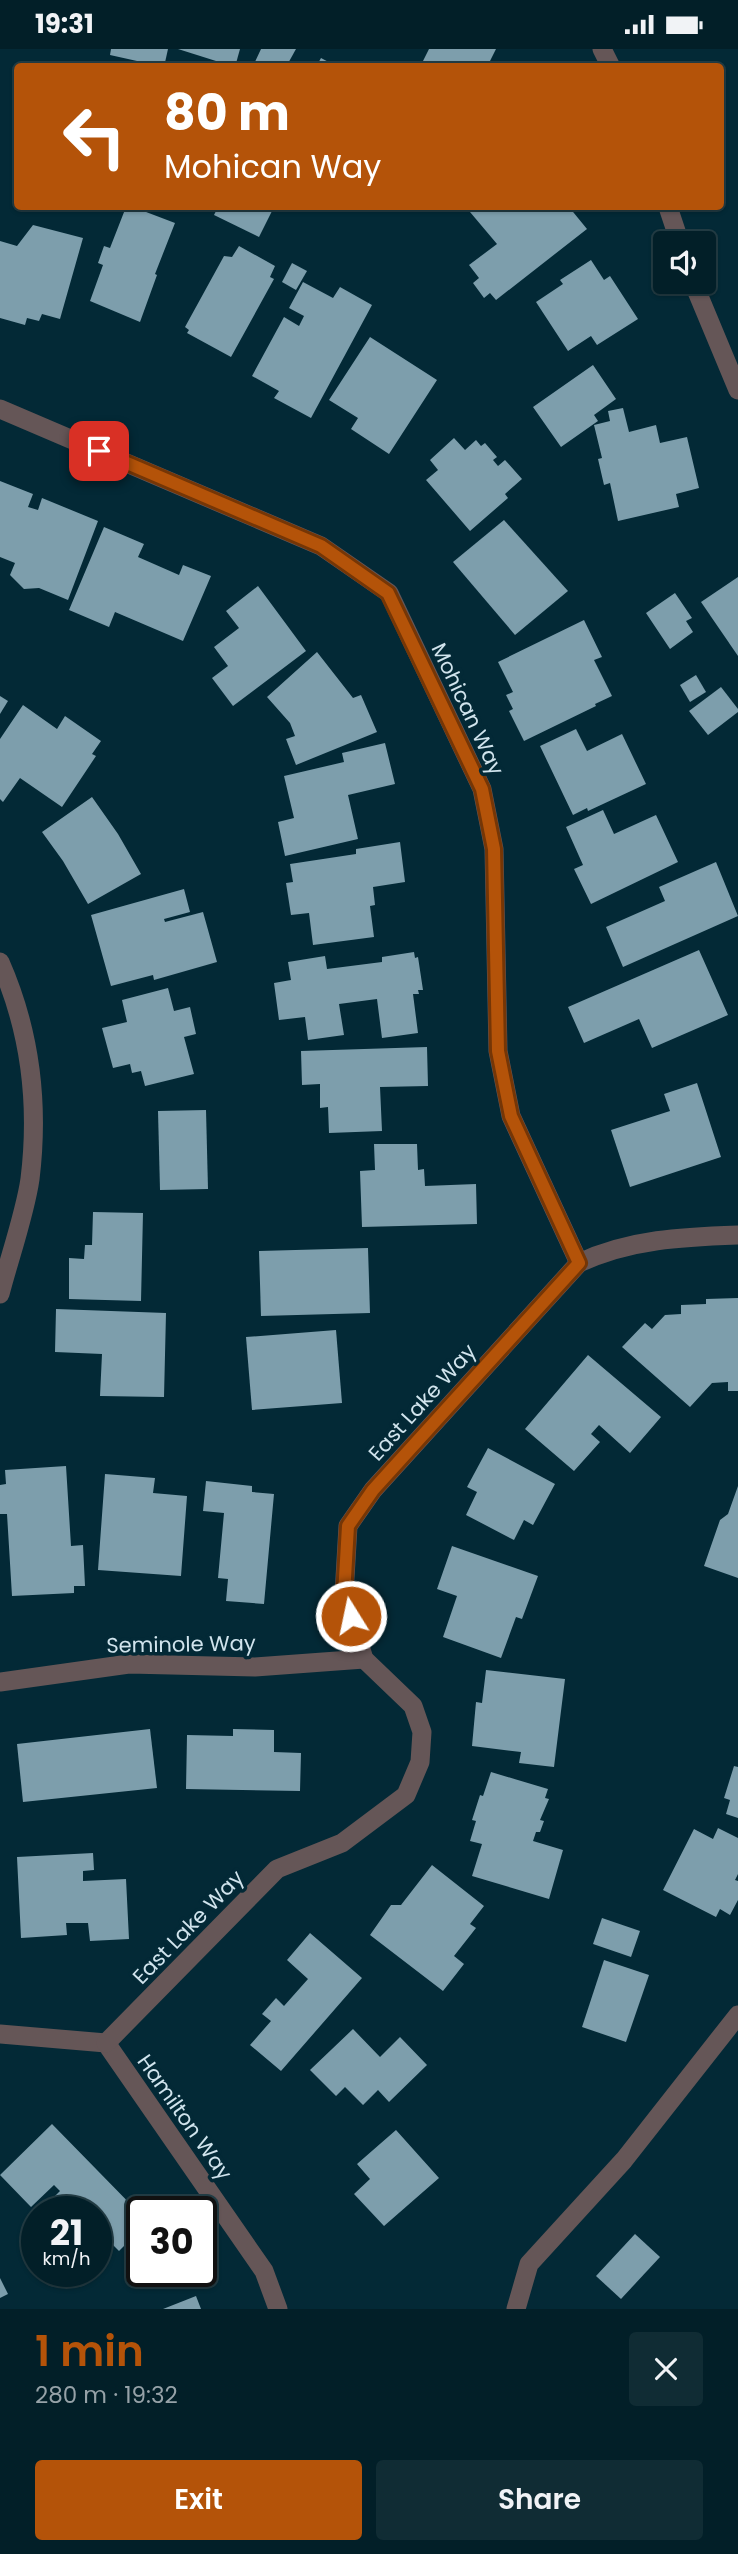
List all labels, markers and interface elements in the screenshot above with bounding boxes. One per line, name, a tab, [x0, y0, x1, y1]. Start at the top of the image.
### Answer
text: 19:31	[35, 6, 94, 42]
text: 80 m	[164, 79, 290, 147]
icon: left	[49, 91, 140, 182]
text: Mohican Way	[164, 144, 381, 189]
map controls	[653, 231, 716, 294]
button: sound	[653, 231, 716, 294]
pin	[69, 421, 129, 481]
icon: arrive	[80, 432, 118, 470]
street label: Mohican Way	[425, 638, 511, 780]
street label: East Lake Way	[362, 1337, 483, 1467]
position arrow	[314, 1579, 388, 1653]
street label: Seminole Way	[106, 1628, 256, 1660]
street label: East Lake Way	[126, 1863, 250, 1990]
street label: Hamilton Way	[131, 2048, 239, 2186]
speed limit sign: 30	[126, 2196, 217, 2287]
text: 21	[50, 2208, 83, 2257]
text: km/h	[43, 2246, 90, 2271]
text: 1 min	[35, 2322, 144, 2381]
button: close	[629, 2332, 703, 2406]
text: 280 m · 19:32	[35, 2379, 178, 2411]
button: Exit	[35, 2460, 362, 2540]
button: Share	[376, 2460, 703, 2540]

